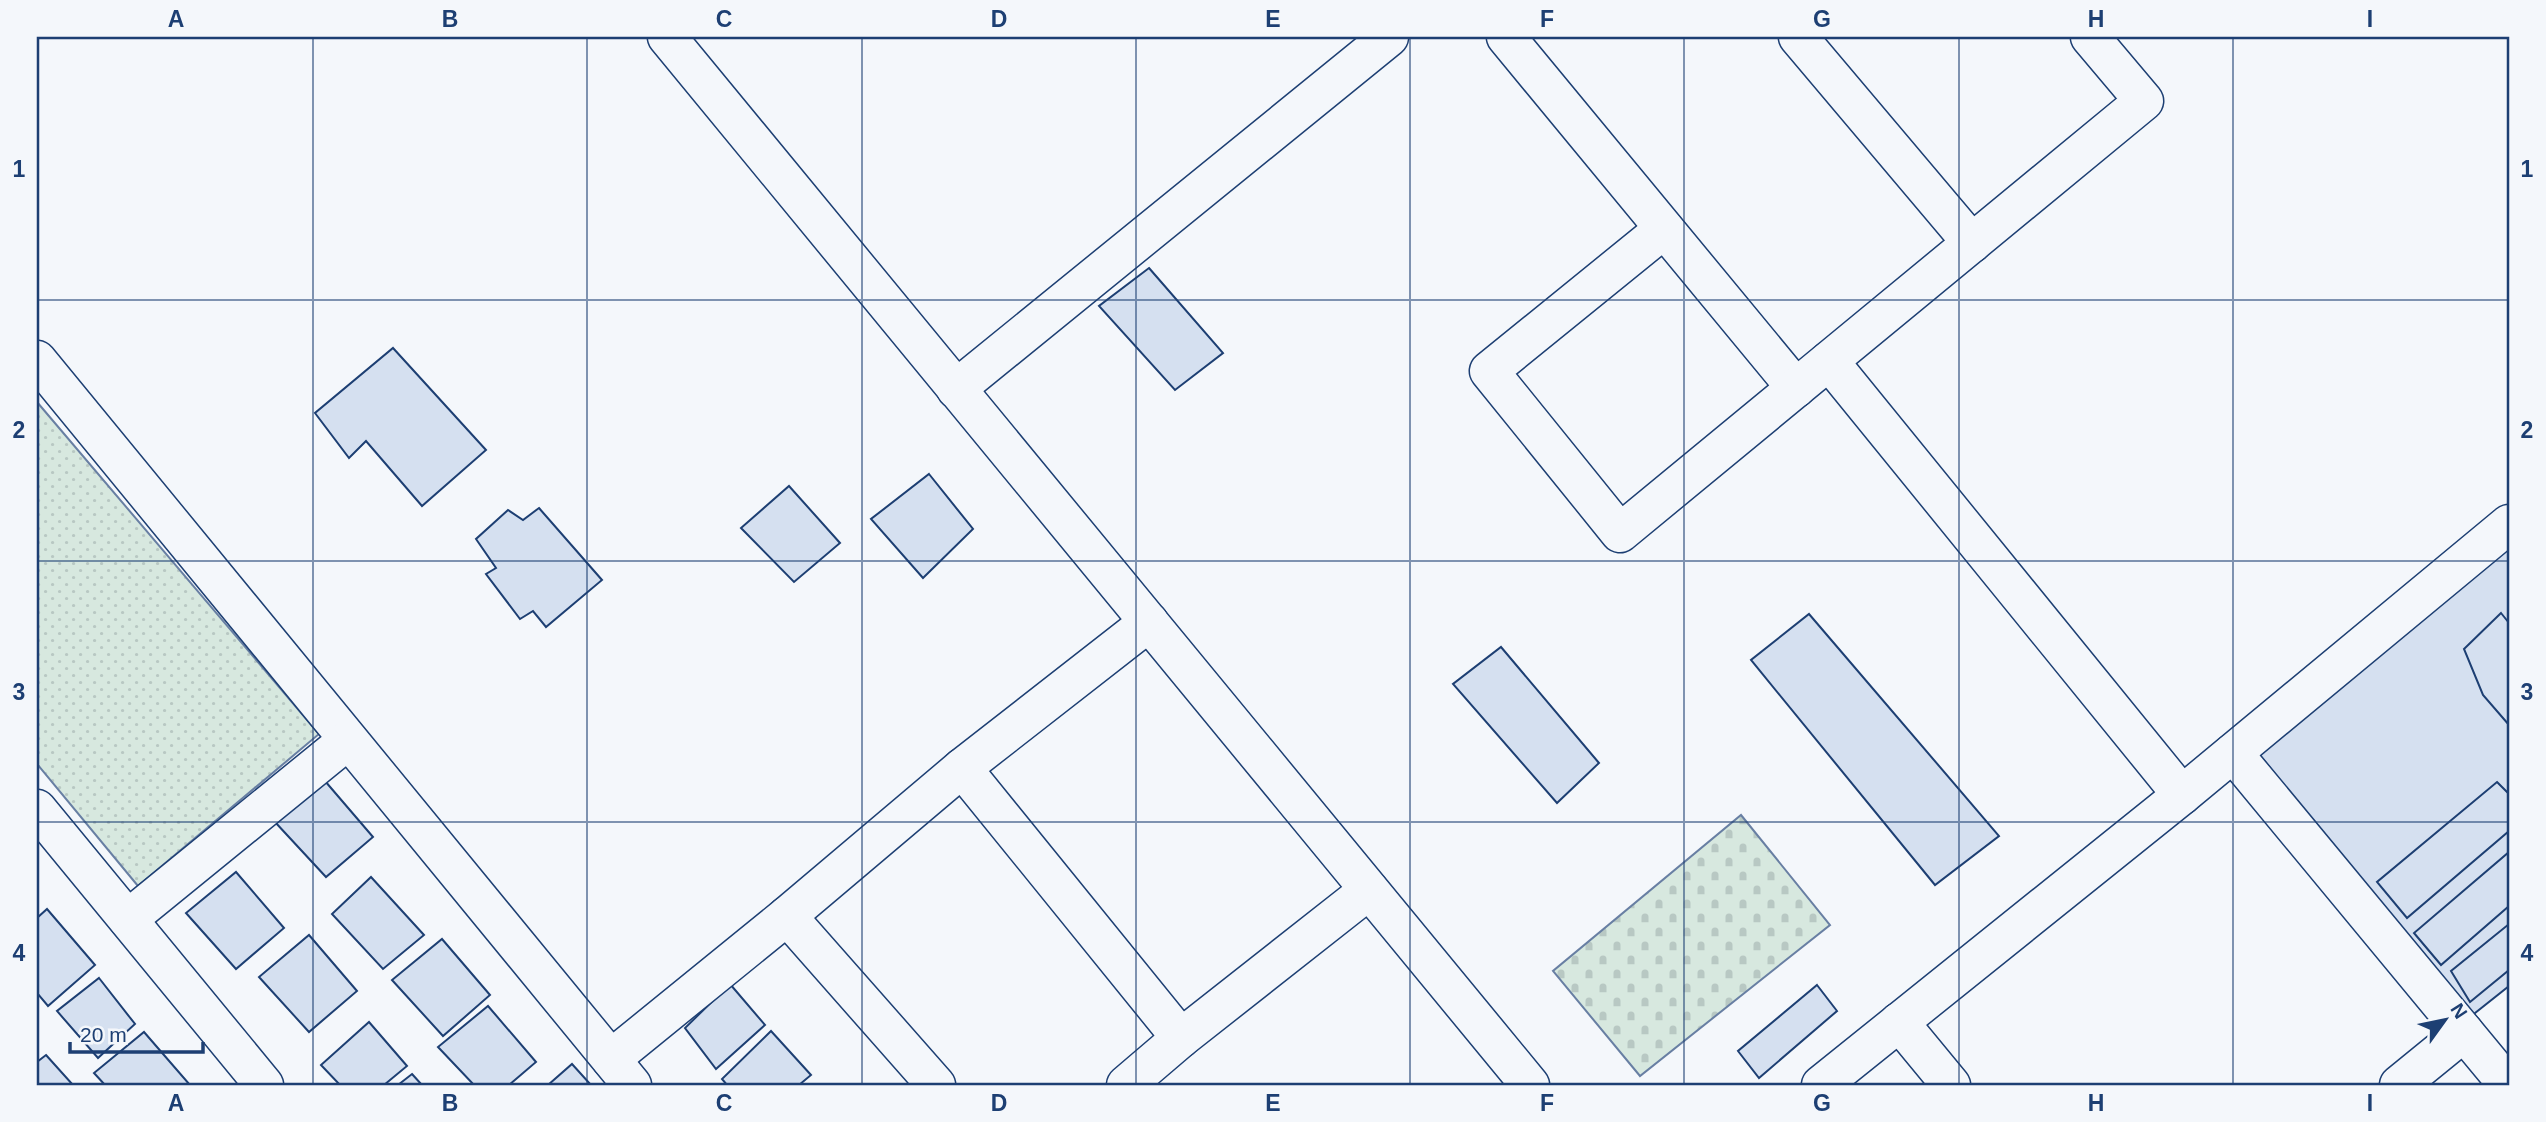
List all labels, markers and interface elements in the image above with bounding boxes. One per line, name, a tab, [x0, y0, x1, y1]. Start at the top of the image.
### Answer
text: A	[168, 6, 184, 32]
text: B	[442, 6, 458, 32]
text: C	[716, 6, 732, 32]
text: D	[991, 6, 1007, 32]
text: E	[1265, 6, 1281, 32]
text: F	[1540, 6, 1554, 32]
text: G	[1813, 6, 1831, 32]
text: H	[2088, 6, 2104, 32]
text: I	[2367, 6, 2373, 32]
text: 1	[13, 156, 26, 182]
text: 1	[2521, 156, 2534, 182]
text: 2	[13, 417, 25, 443]
text: 2	[2521, 417, 2533, 443]
text: 3	[13, 679, 25, 705]
text: 3	[2521, 679, 2533, 705]
text: 4	[13, 940, 26, 966]
text: 4	[2521, 940, 2534, 966]
north arrow	[2410, 986, 2480, 1056]
text: N	[2446, 1000, 2471, 1022]
scale bar	[70, 1010, 203, 1054]
text: 20 m	[80, 1023, 127, 1046]
text: A	[168, 1090, 184, 1116]
text: B	[442, 1090, 458, 1116]
text: C	[716, 1090, 732, 1116]
text: D	[991, 1090, 1007, 1116]
text: E	[1265, 1090, 1281, 1116]
text: F	[1540, 1090, 1554, 1116]
text: G	[1813, 1090, 1831, 1116]
text: H	[2088, 1090, 2104, 1116]
text: I	[2367, 1090, 2373, 1116]

